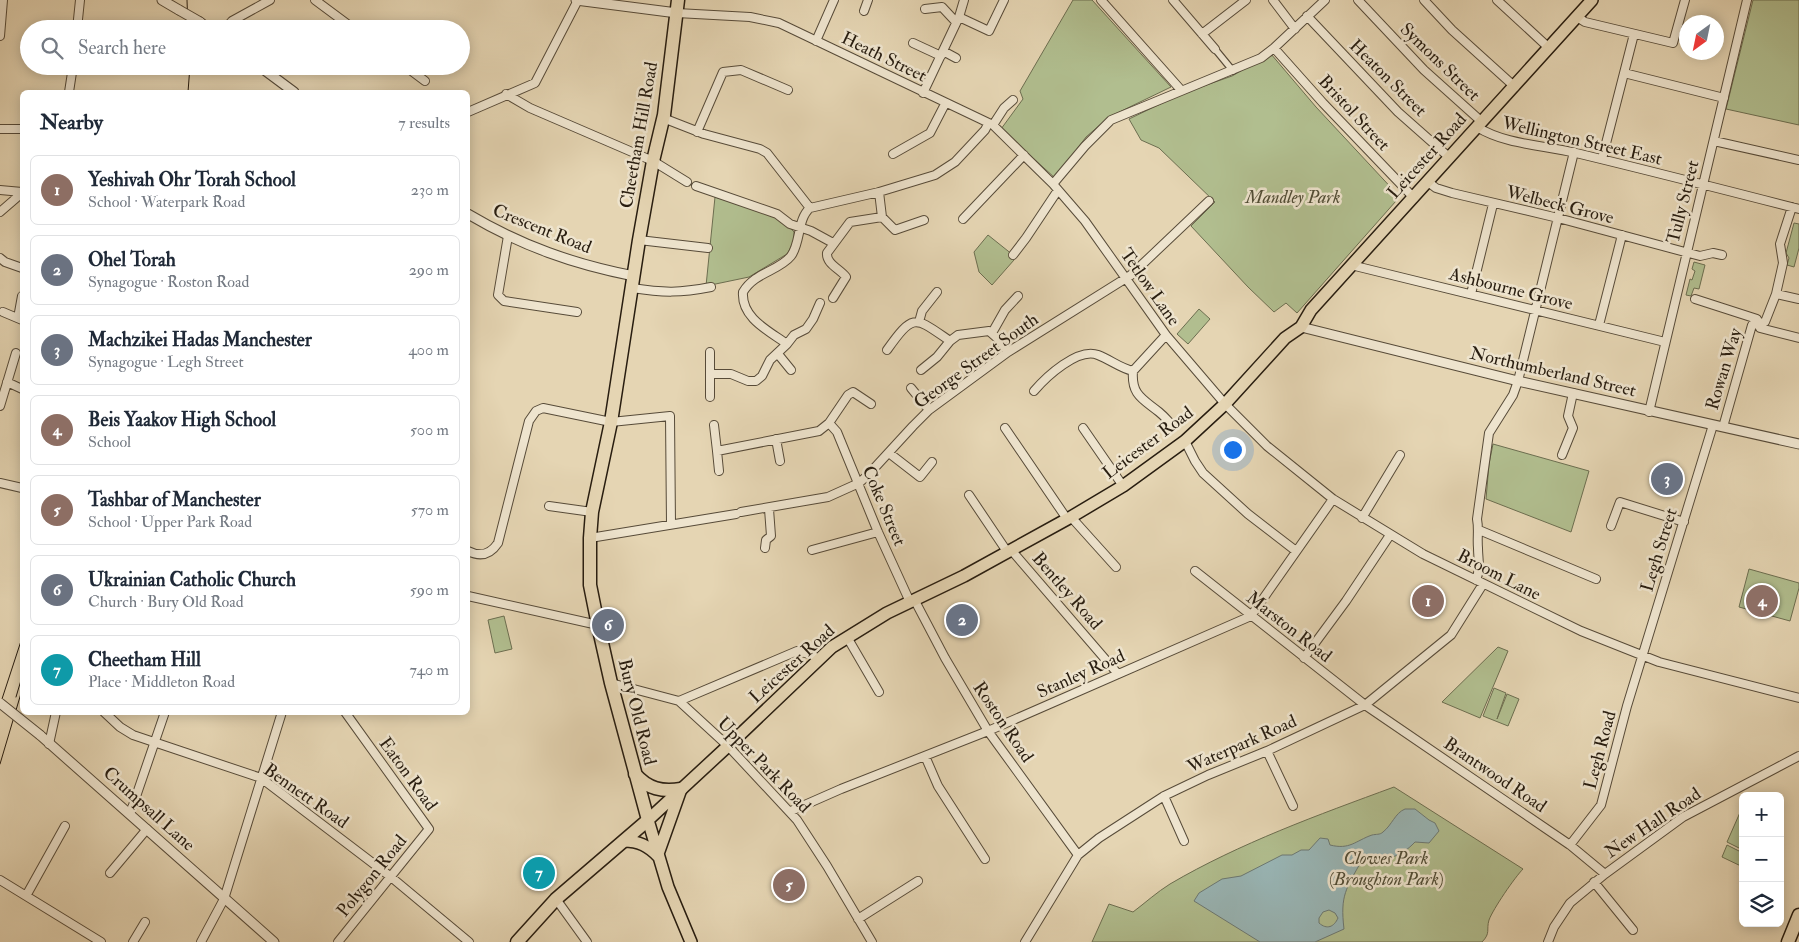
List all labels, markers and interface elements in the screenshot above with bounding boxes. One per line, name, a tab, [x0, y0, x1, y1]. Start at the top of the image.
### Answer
north arrow	[1679, 15, 1724, 60]
street label: Symons Street	[1395, 18, 1485, 106]
search box	[20, 20, 470, 75]
street label: Heath Street	[838, 27, 930, 88]
icon: search	[38, 34, 66, 62]
street label: Heaton Street	[1344, 34, 1432, 122]
text: Search here	[78, 36, 166, 60]
street label: Cheetham Hill Road	[615, 60, 663, 210]
street label: Bristol Street	[1313, 70, 1395, 156]
street label: Leicester Road	[1382, 108, 1472, 204]
text: Nearby	[40, 109, 103, 136]
street label: Wellington Street East	[1499, 111, 1664, 171]
text: 7 results	[398, 113, 450, 133]
street label: Tully Street	[1662, 158, 1704, 246]
text: Yeshivah Ohr Torah School	[88, 168, 296, 192]
text: 1	[54, 180, 60, 200]
text: 230 m	[411, 180, 449, 200]
street label: Welbeck Grove	[1503, 180, 1617, 230]
park label: Mandley Park	[1245, 186, 1340, 209]
text: School · Waterpark Road	[88, 192, 245, 212]
street label: Crescent Road	[489, 199, 595, 259]
street label: Tetlow Lane	[1115, 244, 1185, 331]
text: Ohel Torah	[88, 248, 176, 272]
text: 2	[53, 260, 61, 280]
text: 290 m	[409, 260, 449, 280]
street label: Ashbourne Grove	[1446, 262, 1576, 316]
text: Synagogue · Roston Road	[88, 272, 249, 292]
street label: George Street South	[909, 308, 1043, 414]
street label: Rowan Way	[1701, 324, 1748, 413]
text: Machzikei Hadas Manchester	[88, 328, 312, 352]
text: 3	[54, 340, 60, 360]
text: 400 m	[408, 340, 449, 360]
street label: Northumberland Street	[1468, 342, 1638, 402]
text: Synagogue · Legh Street	[88, 352, 244, 372]
street label: Leicester Road	[1098, 401, 1198, 485]
text: Beis Yaakov High School	[88, 408, 276, 432]
text: 4	[53, 420, 61, 440]
text: 500 m	[410, 420, 449, 440]
text: School	[88, 432, 131, 452]
your location	[1220, 437, 1246, 463]
pin: 3	[1651, 460, 1683, 498]
street label: Coke Street	[857, 462, 911, 550]
text: Tashbar of Manchester	[88, 488, 261, 512]
text: 5	[53, 500, 61, 520]
text: 570 m	[411, 500, 449, 520]
street label: Legh Street	[1635, 505, 1683, 595]
text: School · Upper Park Road	[88, 512, 252, 532]
street label: Broom Lane	[1453, 544, 1545, 606]
street label: Bentley Road	[1027, 547, 1107, 635]
text: Ukrainian Catholic Church	[88, 568, 296, 592]
text: 6	[53, 580, 61, 600]
text: 590 m	[410, 580, 449, 600]
pin: 1	[1412, 582, 1444, 620]
pin: 4	[1746, 582, 1778, 620]
street label: Marston Road	[1241, 586, 1337, 668]
text: Church · Bury Old Road	[88, 592, 244, 612]
pin: 2	[946, 601, 978, 639]
pin: 6	[592, 606, 624, 644]
street label: Leicester Road	[744, 619, 840, 709]
street label: Stanley Road	[1033, 644, 1129, 704]
text: Cheetham Hill	[88, 648, 201, 672]
street label: Bury Old Road	[613, 656, 661, 768]
text: 7	[53, 660, 61, 680]
text: 740 m	[409, 660, 449, 680]
text: Place · Middleton Road	[88, 672, 235, 692]
street label: Roston Road	[968, 677, 1039, 767]
street label: Legh Road	[1579, 708, 1622, 792]
street label: Waterpark Road	[1183, 710, 1300, 779]
street label: Upper Park Road	[712, 712, 816, 818]
street label: Brantwood Road	[1439, 732, 1551, 818]
street label: Eaton Road	[374, 733, 443, 815]
street label: Bennett Road	[259, 758, 353, 834]
street label: Crumpsall Lane	[98, 762, 200, 857]
street label: New Hall Road	[1601, 782, 1706, 864]
map controls	[1739, 792, 1784, 927]
button: +	[1739, 792, 1784, 837]
street label: Polygon Road	[332, 830, 412, 922]
button: −	[1739, 837, 1784, 882]
park label: Clowes Park (Broughton Park)	[1329, 847, 1443, 891]
pin: 7	[523, 854, 555, 892]
pin: 5	[773, 866, 805, 904]
button: layers	[1739, 882, 1784, 927]

